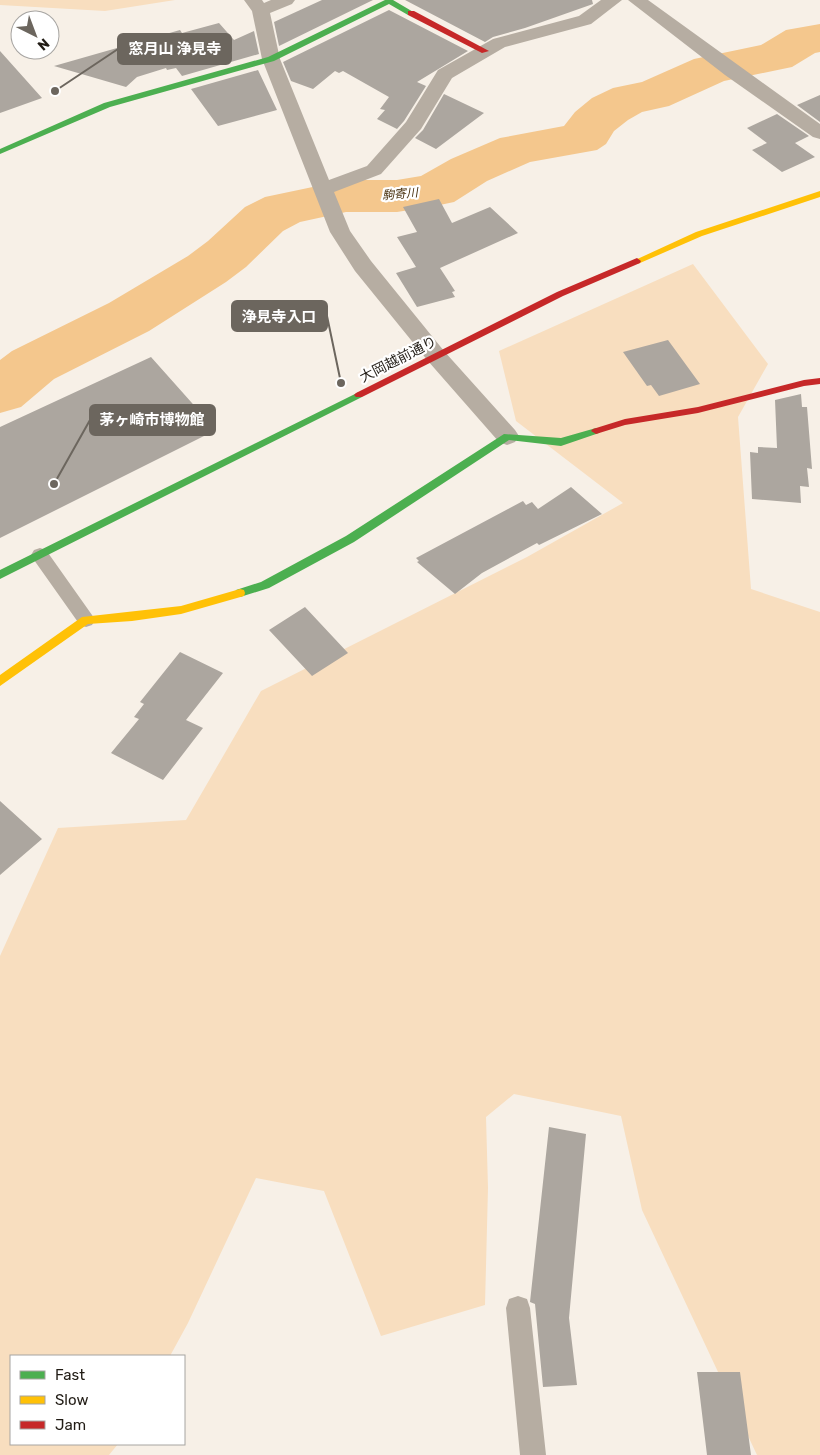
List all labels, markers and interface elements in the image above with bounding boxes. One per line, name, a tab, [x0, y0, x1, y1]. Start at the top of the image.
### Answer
north arrow	[10, 10, 60, 60]
callout: 窓月山 浄見寺	[118, 34, 231, 64]
text: N	[34, 35, 53, 54]
text: 窓月山 浄見寺	[128, 40, 222, 58]
water label: 駒寄川	[381, 185, 421, 203]
callout: 浄見寺入口	[232, 301, 327, 331]
text: 浄見寺入口	[241, 308, 317, 326]
street label: 大岡越前通り	[357, 333, 440, 386]
callout: 茅ヶ崎市博物館	[90, 405, 215, 435]
text: 茅ヶ崎市博物館	[99, 411, 205, 429]
legend	[10, 1355, 185, 1445]
text: Fast	[55, 1366, 85, 1384]
text: Slow	[55, 1391, 88, 1409]
text: Jam	[55, 1416, 86, 1434]

